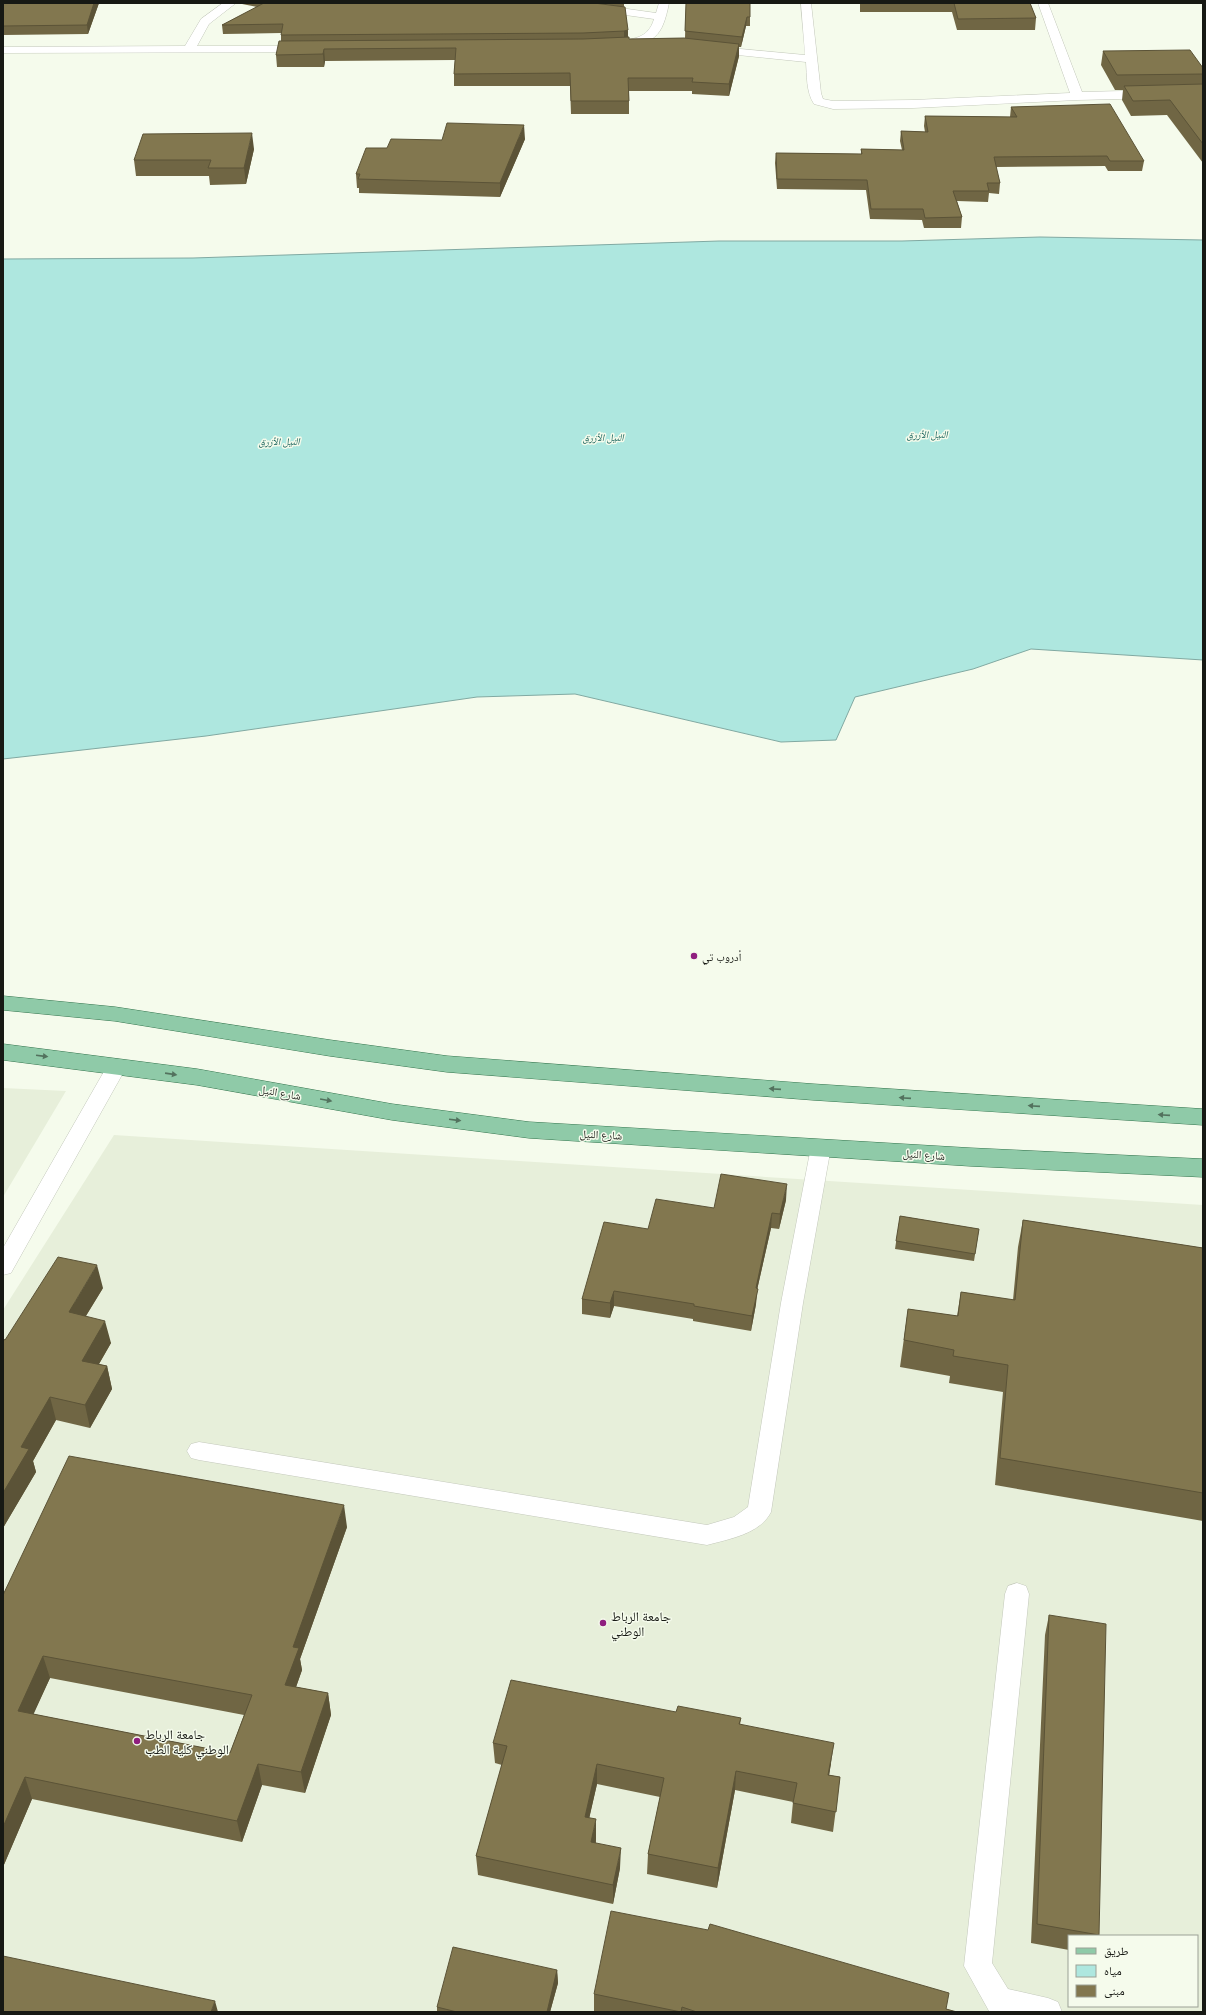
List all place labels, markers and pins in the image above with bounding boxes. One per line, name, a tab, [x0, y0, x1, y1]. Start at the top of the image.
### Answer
place label: أدروب تي	[702, 949, 741, 965]
marker: أدروب تي	[689, 951, 699, 961]
place label: جامعة الرباط الوطني	[611, 1607, 671, 1642]
marker: جامعة الرباط الوطني	[598, 1618, 608, 1628]
place label: جامعة الرباط الوطني كلية الطب	[145, 1725, 229, 1760]
marker: جامعة الرباط الوطني كلية الطب	[132, 1736, 142, 1746]

